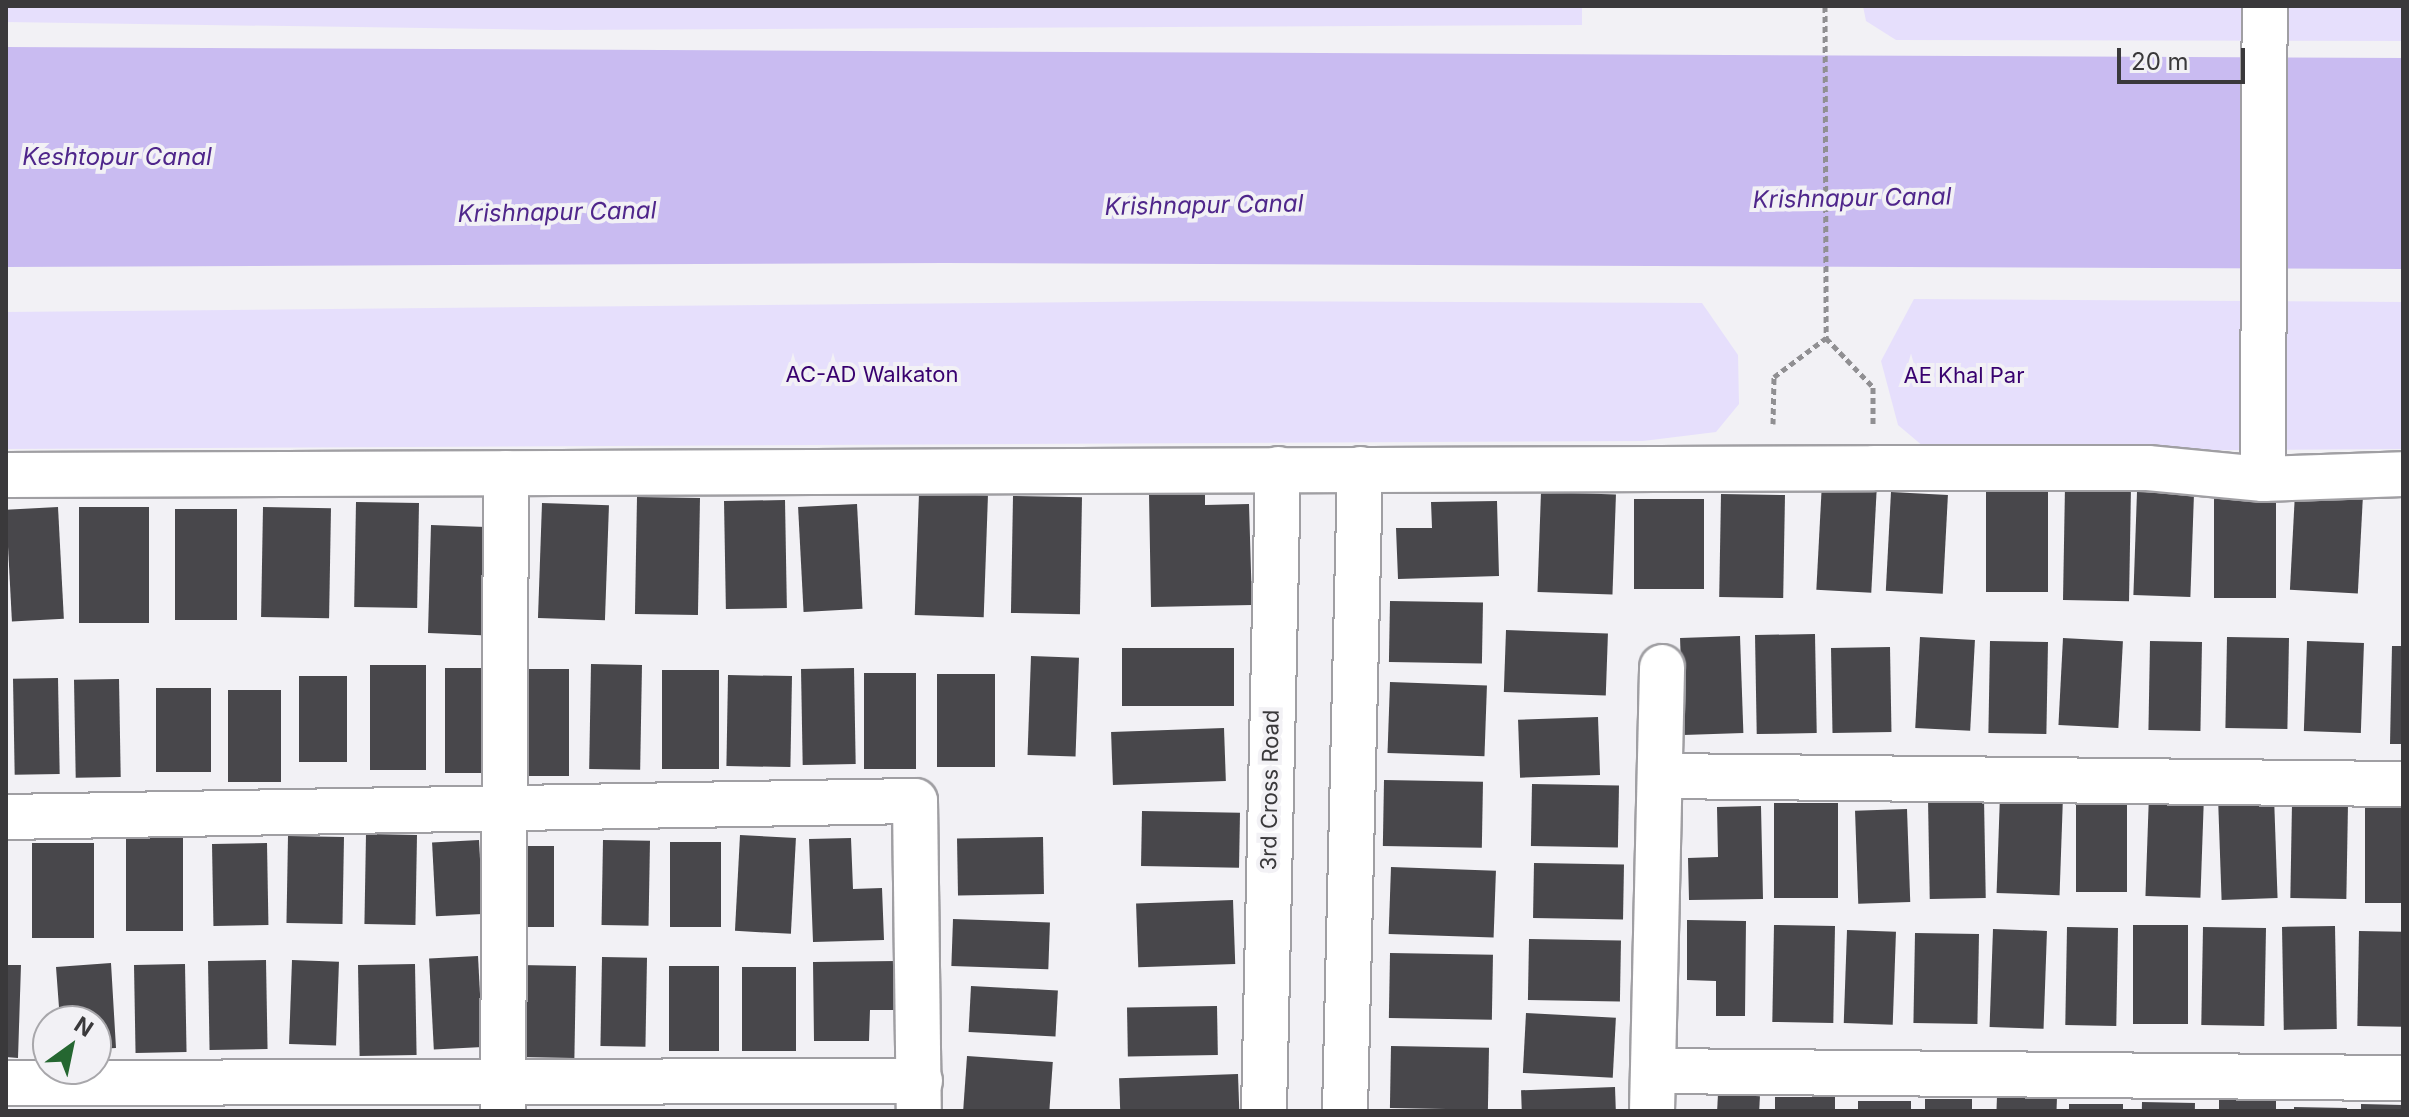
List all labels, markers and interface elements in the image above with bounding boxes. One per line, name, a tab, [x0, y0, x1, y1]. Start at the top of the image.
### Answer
scale bar	[2121, 32, 2249, 82]
text: 20 m	[2131, 47, 2189, 76]
water label: Keshtopur Canal	[22, 143, 212, 171]
water label: Krishnapur Canal	[1752, 182, 1952, 214]
water label: Krishnapur Canal	[1104, 189, 1304, 221]
water label: Krishnapur Canal	[457, 196, 657, 228]
park label: AC-AD Walkaton	[786, 362, 958, 388]
park label: AE Khal Par	[1904, 363, 2024, 389]
street label: 3rd Cross Road	[1255, 709, 1285, 871]
north arrow	[32, 1005, 112, 1085]
text: N	[70, 1011, 98, 1042]

